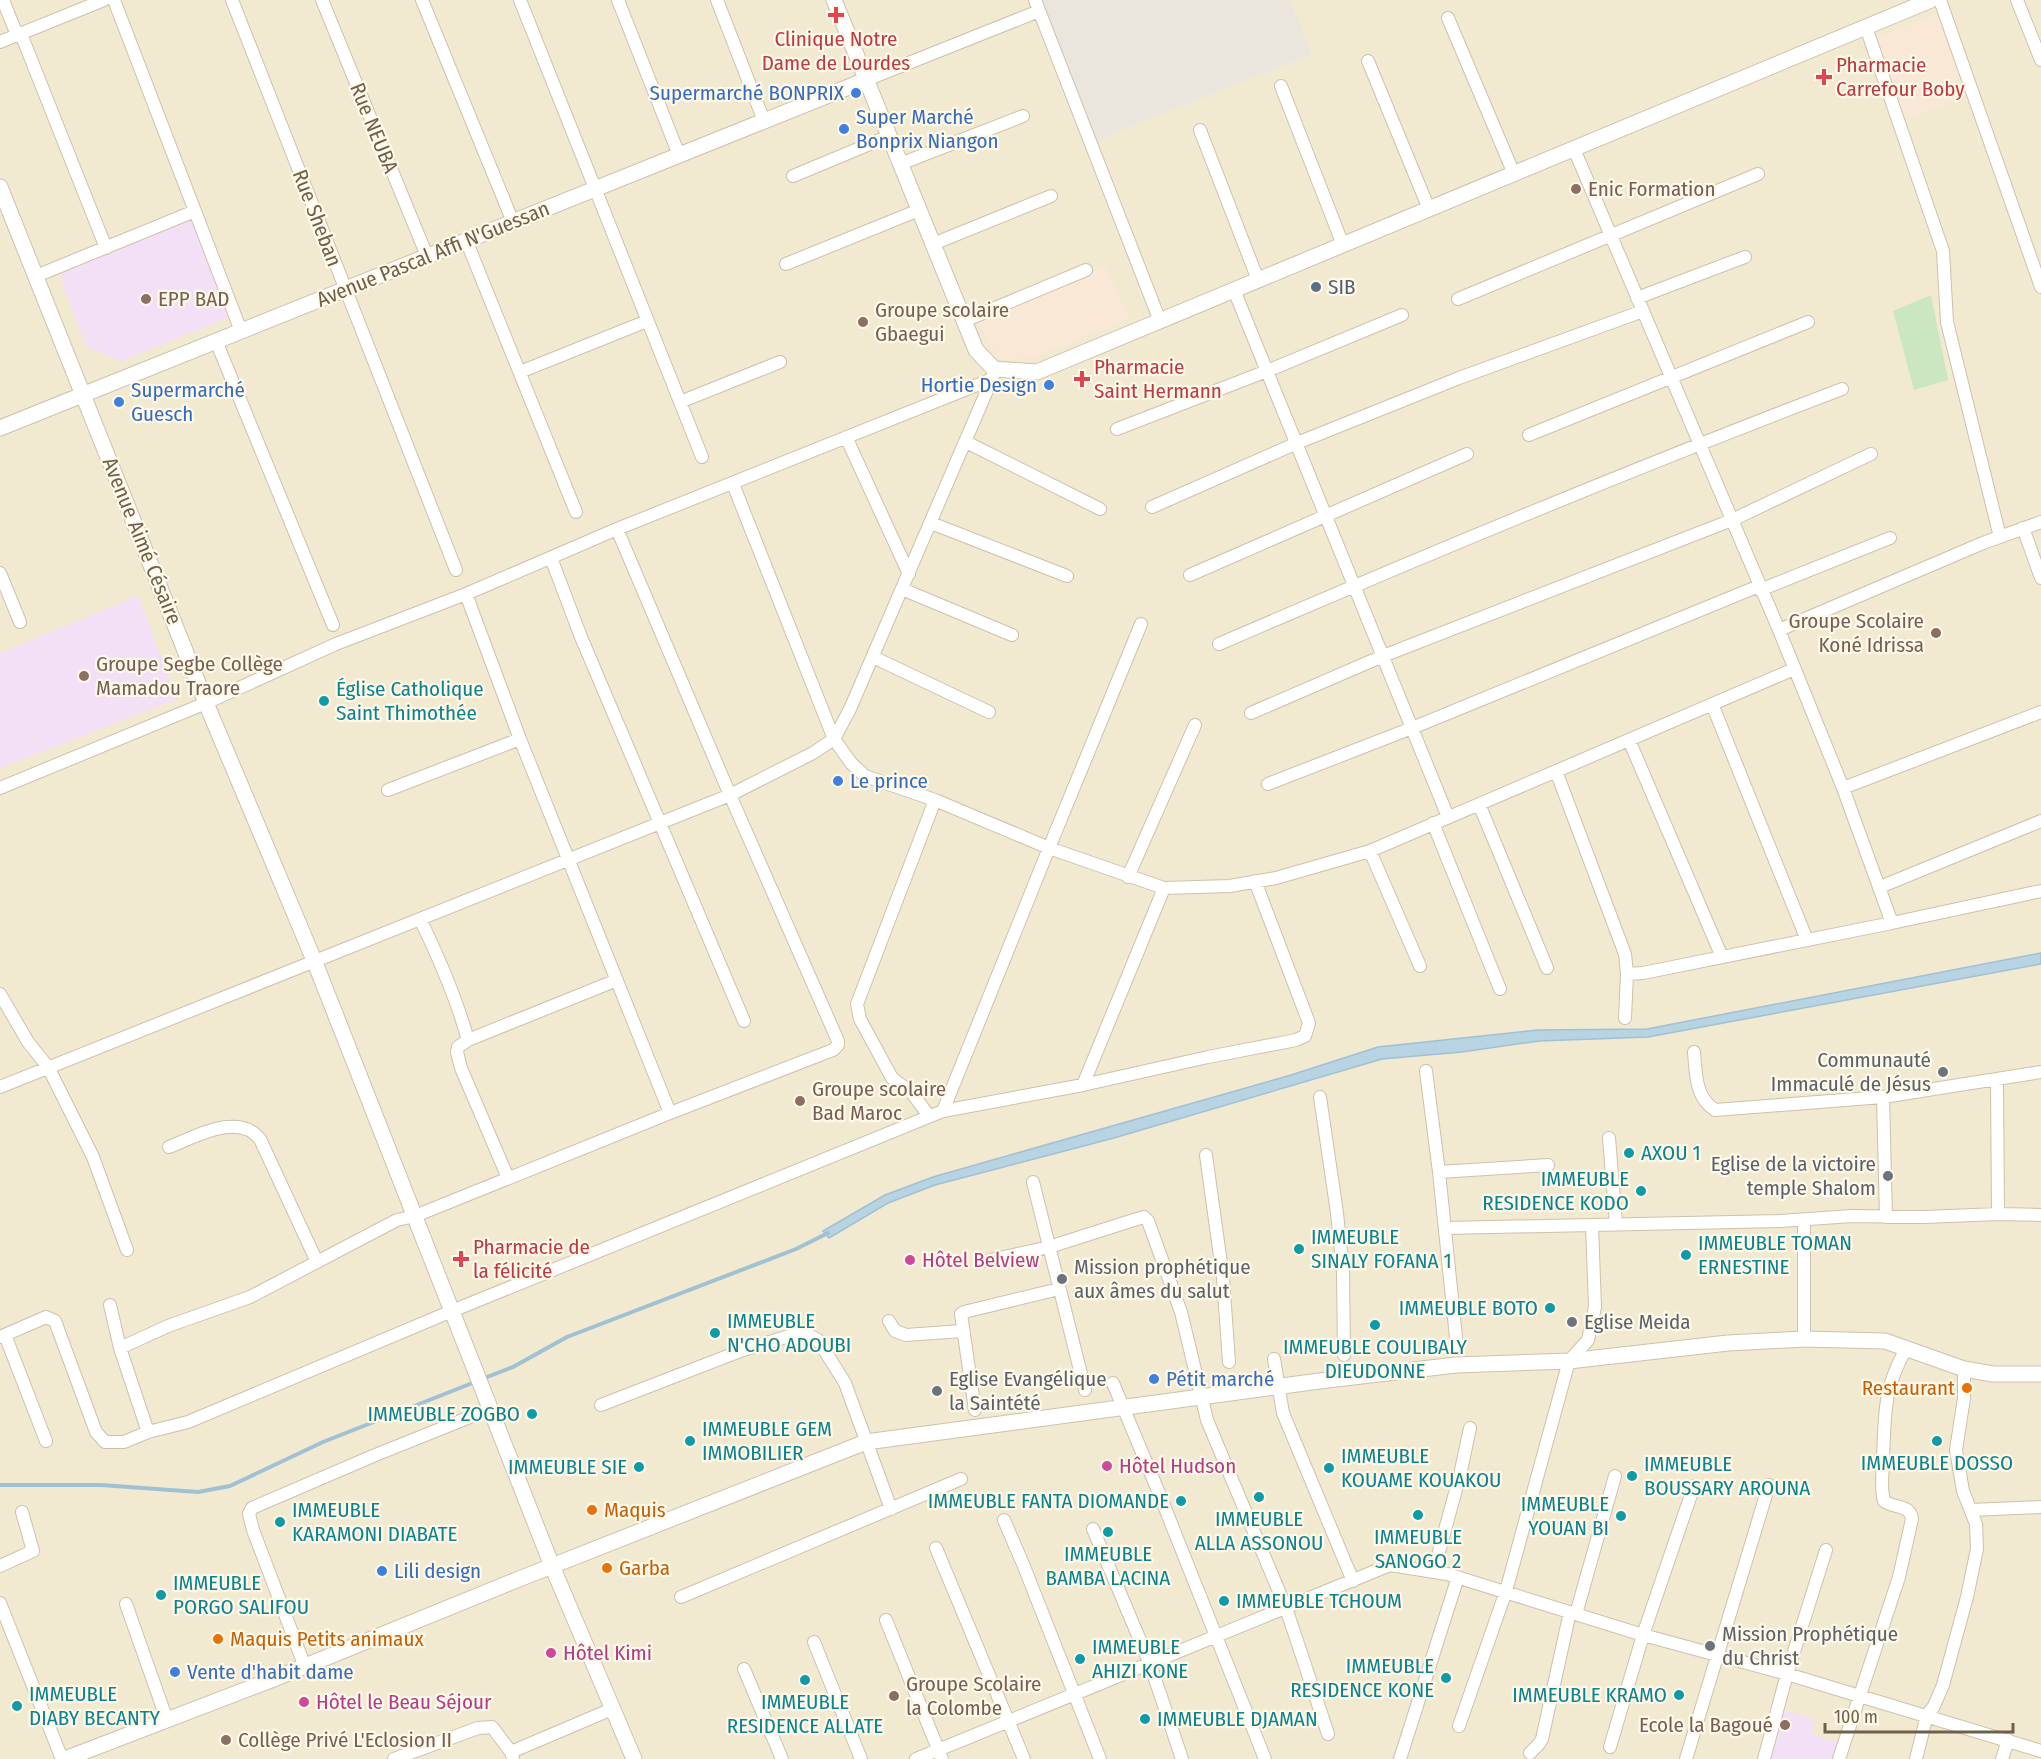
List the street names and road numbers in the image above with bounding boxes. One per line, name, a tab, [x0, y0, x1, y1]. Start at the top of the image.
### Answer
street label: Rue NEUBA	[344, 79, 404, 177]
street label: Rue Sheban	[287, 166, 347, 270]
street label: Avenue Pascal Affi N'Guessan	[313, 195, 553, 313]
street label: Avenue Aimé Césaire	[97, 454, 187, 628]

